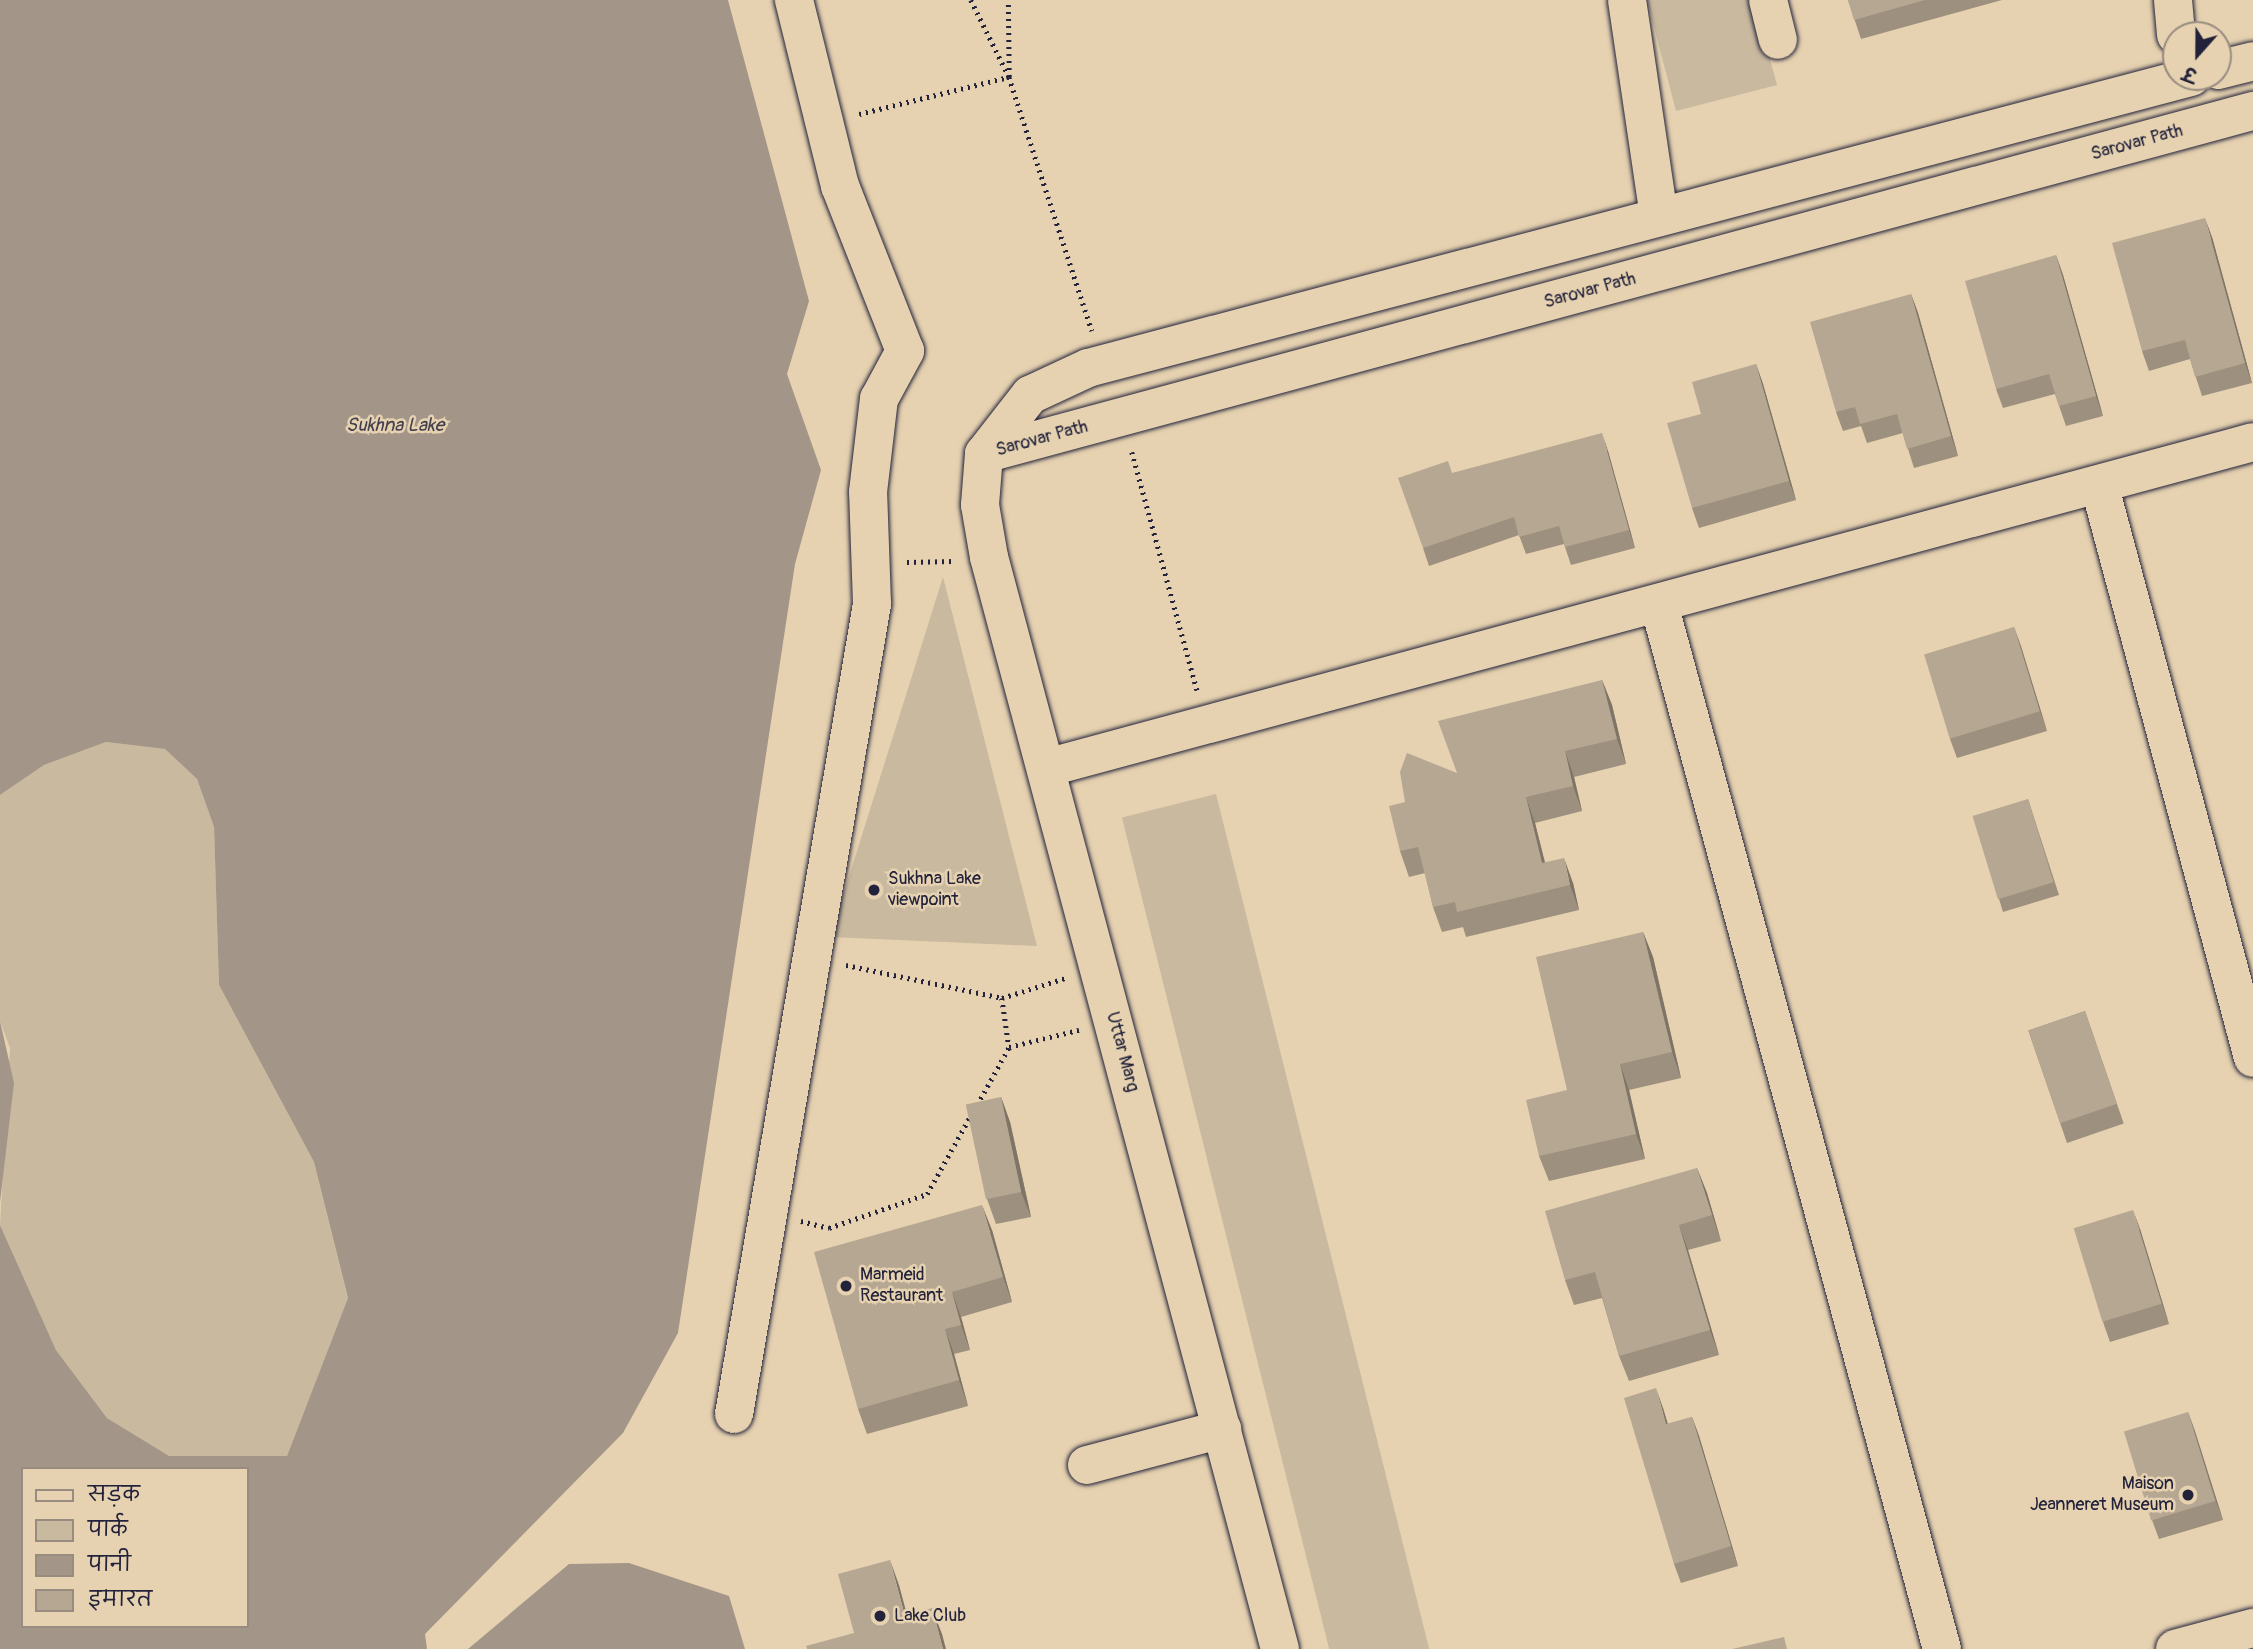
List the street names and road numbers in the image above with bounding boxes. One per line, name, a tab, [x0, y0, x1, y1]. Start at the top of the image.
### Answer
street label: Sarovar Path	[2089, 120, 2185, 166]
street label: Sarovar Path	[1542, 268, 1638, 314]
street label: Sarovar Path	[994, 416, 1090, 462]
street label: Uttar Marg	[1101, 1010, 1143, 1094]

